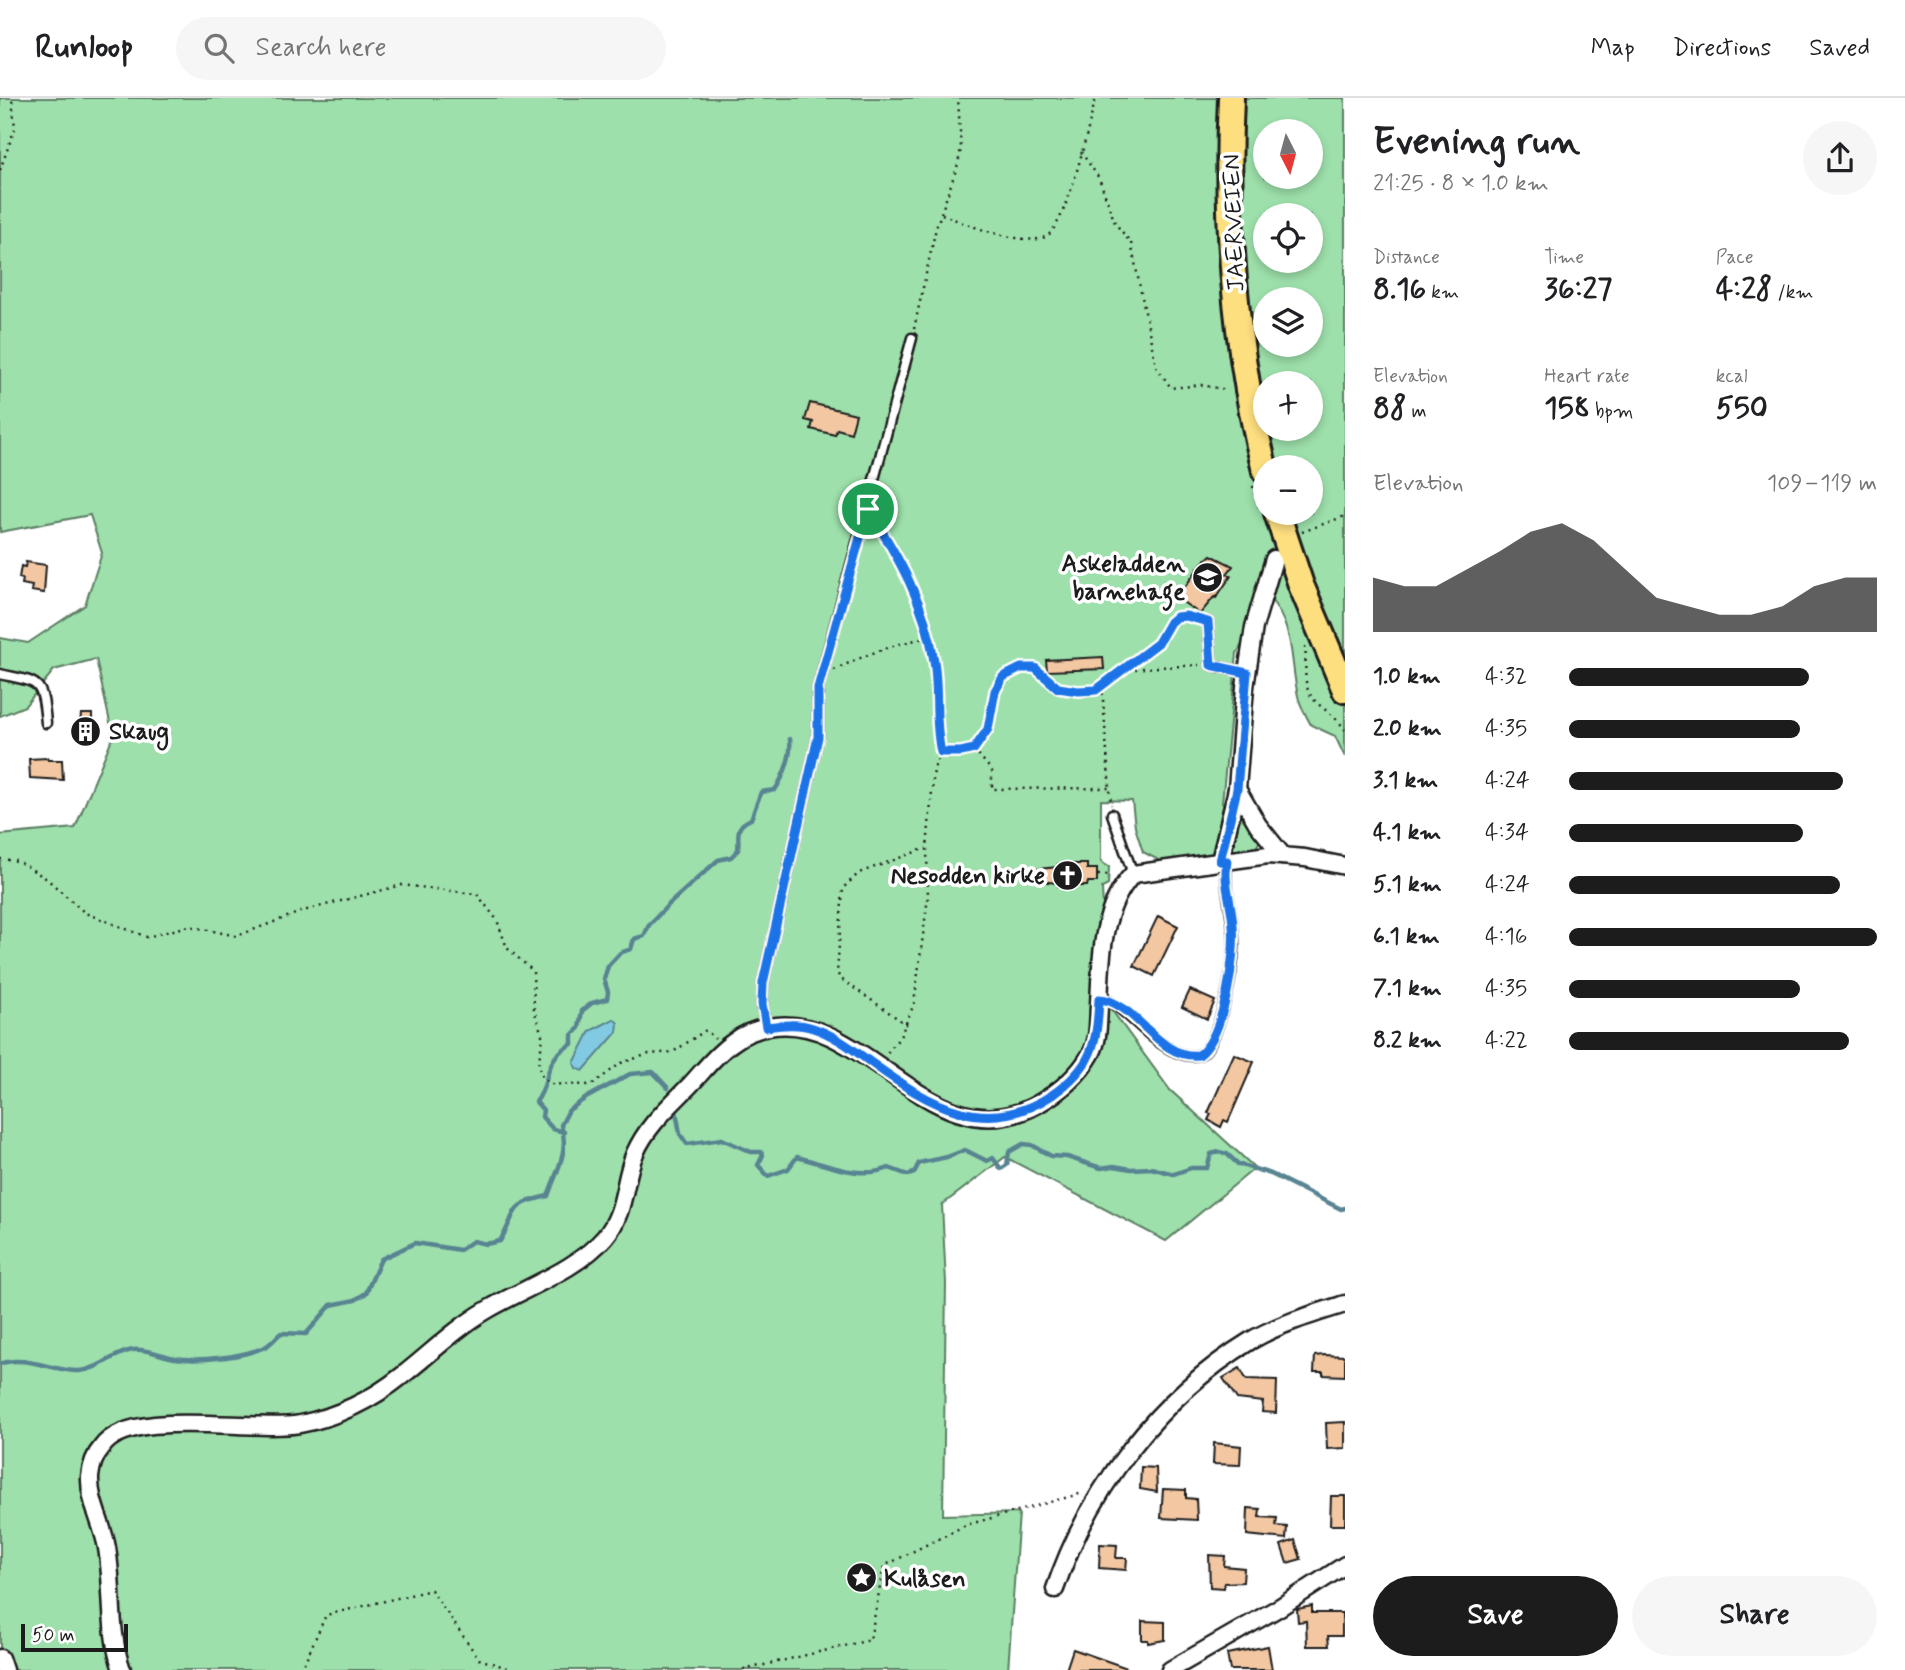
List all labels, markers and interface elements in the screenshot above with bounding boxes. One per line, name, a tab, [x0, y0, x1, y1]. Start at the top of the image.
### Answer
search box	[176, 17, 666, 80]
text: Runloop	[35, 26, 134, 70]
icon: search	[200, 29, 238, 67]
text: Search here	[256, 31, 386, 65]
text: Map	[1591, 33, 1635, 64]
text: Directions	[1673, 33, 1771, 64]
text: Saved	[1809, 33, 1870, 64]
text: Evening run	[1373, 118, 1580, 167]
north arrow	[1253, 119, 1323, 189]
map controls	[1253, 119, 1323, 525]
button: share	[1803, 121, 1877, 195]
street label: JAERVEIEN	[1217, 154, 1252, 292]
text: 21:25 · 8 × 1.0 km	[1373, 169, 1549, 199]
button: locate	[1253, 203, 1323, 273]
text: Distance	[1373, 245, 1440, 270]
text: Time	[1544, 245, 1584, 270]
text: Pace	[1716, 245, 1753, 270]
text: 8.16	[1373, 270, 1426, 309]
text: 36:27	[1544, 270, 1612, 309]
text: 4:28	[1716, 270, 1772, 309]
text: km	[1426, 280, 1459, 305]
text: /km	[1772, 280, 1813, 305]
button: layers	[1253, 287, 1323, 357]
text: Elevation	[1373, 364, 1448, 389]
text: Heart rate	[1544, 364, 1630, 389]
text: kcal	[1716, 364, 1748, 389]
button: +	[1253, 371, 1323, 441]
text: 88	[1373, 389, 1406, 428]
text: 158	[1544, 389, 1590, 428]
text: 550	[1716, 389, 1768, 428]
text: m	[1406, 399, 1427, 424]
text: bpm	[1590, 399, 1633, 424]
button: −	[1253, 455, 1323, 525]
text: Elevation	[1373, 469, 1464, 499]
text: 109–119 m	[1767, 469, 1877, 499]
pin	[838, 479, 898, 539]
icon: arrive	[849, 490, 887, 528]
place label: Askeladden barnehage	[1061, 549, 1185, 611]
school or university icon: Askeladden barnehage	[1191, 560, 1225, 594]
text: 1.0 km	[1373, 662, 1441, 692]
text: 4:32	[1485, 662, 1527, 692]
building icon: Skaug	[69, 714, 103, 748]
text: 2.0 km	[1373, 714, 1442, 744]
text: 4:35	[1485, 714, 1527, 744]
place label: Skaug	[109, 717, 169, 751]
text: 3.1 km	[1373, 766, 1438, 796]
text: 4:24	[1485, 766, 1530, 796]
text: 4.1 km	[1373, 818, 1441, 848]
text: 4:34	[1485, 818, 1529, 848]
church icon: Nesodden kirke	[1051, 858, 1085, 892]
place label: Nesodden kirke	[891, 861, 1045, 892]
text: 5.1 km	[1373, 870, 1442, 900]
text: 4:24	[1485, 870, 1530, 900]
text: 6.1 km	[1373, 922, 1440, 952]
text: 4:16	[1485, 922, 1528, 952]
text: 7.1 km	[1373, 974, 1442, 1004]
text: 4:35	[1485, 974, 1527, 1004]
text: 8.2 km	[1373, 1026, 1442, 1056]
text: 4:22	[1485, 1026, 1528, 1056]
place icon: Kulåsen	[844, 1561, 878, 1595]
place label: Kulåsen	[884, 1564, 966, 1595]
button: Save	[1373, 1576, 1618, 1656]
button: Share	[1632, 1576, 1877, 1656]
scale bar	[21, 1621, 128, 1653]
text: 50 m	[32, 1623, 75, 1648]

